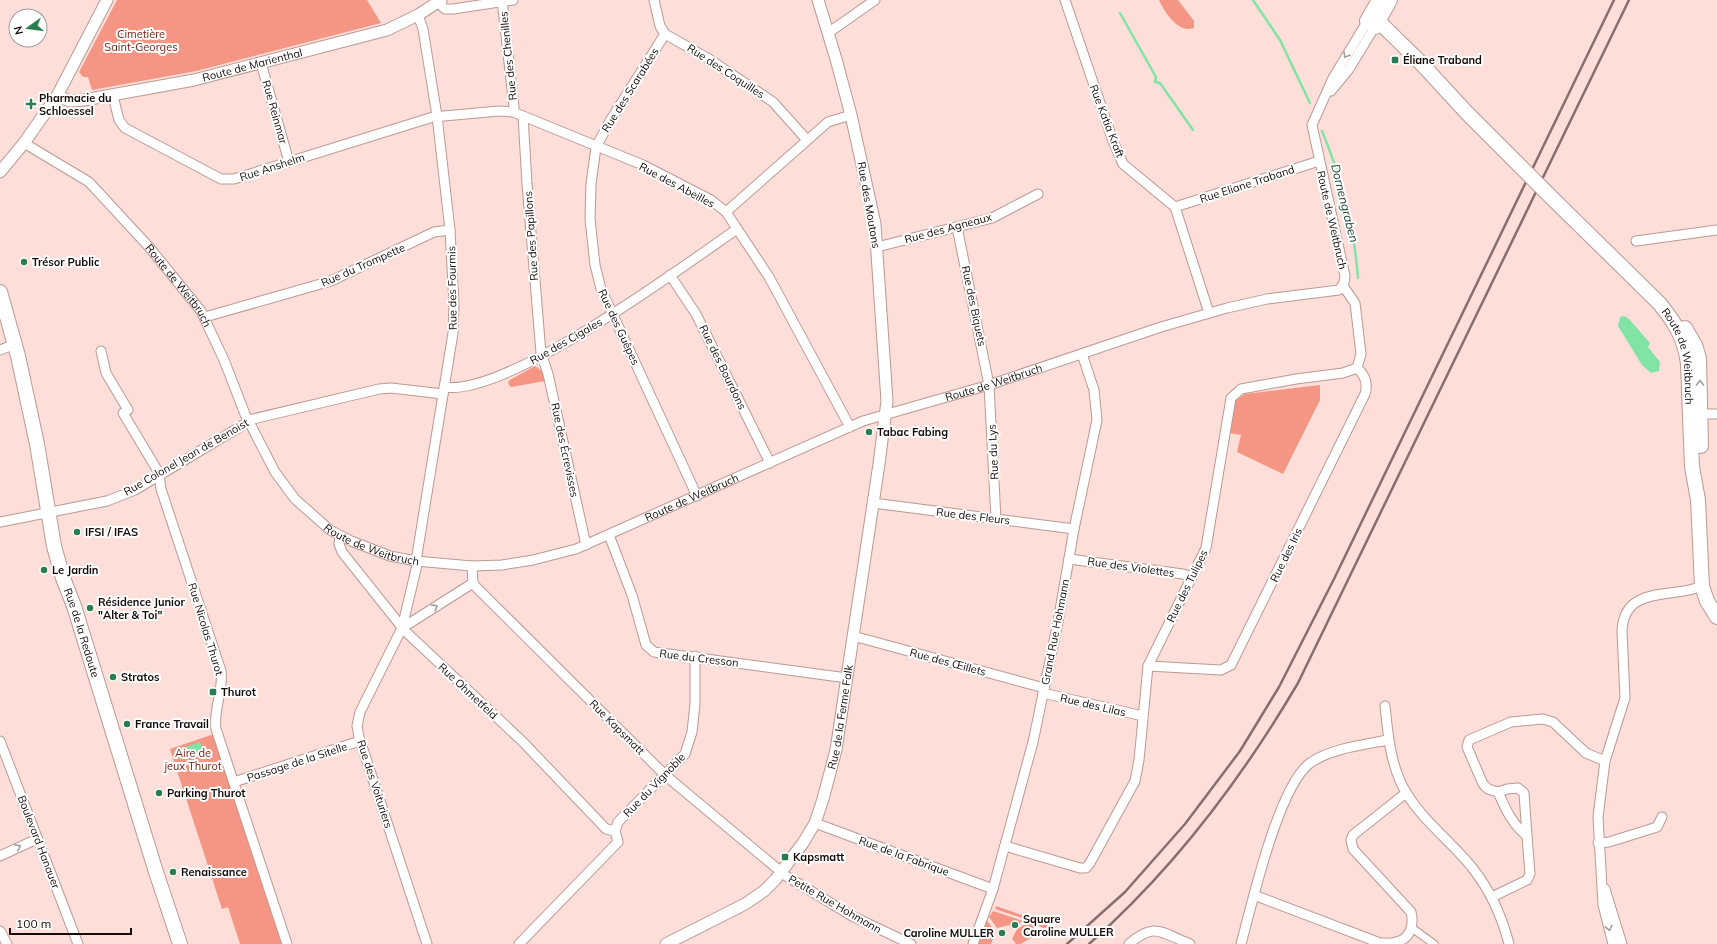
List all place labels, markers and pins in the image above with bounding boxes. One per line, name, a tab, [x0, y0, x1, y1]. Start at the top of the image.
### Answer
place label: Éliane Traband	[1403, 53, 1482, 67]
marker: Éliane Traband	[1390, 55, 1400, 65]
place label: Pharmacie du Schloessel	[39, 91, 112, 118]
marker: Pharmacie du Schloessel	[26, 99, 36, 109]
place label: Trésor Public	[32, 255, 100, 269]
marker: Trésor Public	[19, 257, 29, 267]
place label: Tabac Fabing	[877, 425, 948, 439]
marker: Tabac Fabing	[864, 427, 874, 437]
place label: IFSI / IFAS	[85, 525, 138, 539]
marker: IFSI / IFAS	[72, 527, 82, 537]
place label: Le Jardin	[52, 563, 99, 577]
marker: Le Jardin	[39, 565, 49, 575]
place label: Résidence Junior "Alter & Toi"	[98, 595, 185, 622]
marker: Résidence Junior "Alter & Toi"	[85, 603, 95, 613]
place label: Stratos	[121, 670, 160, 684]
marker: Stratos	[108, 672, 118, 682]
place label: Thurot	[221, 685, 256, 699]
marker: Thurot	[208, 687, 218, 697]
place label: France Travail	[135, 717, 209, 731]
marker: France Travail	[122, 719, 132, 729]
place label: Parking Thurot	[167, 786, 246, 800]
marker: Parking Thurot	[154, 788, 164, 798]
place label: Kapsmatt	[793, 850, 844, 864]
marker: Kapsmatt	[780, 852, 790, 862]
place label: Renaissance	[181, 865, 247, 879]
marker: Renaissance	[168, 867, 178, 877]
place label: Square Caroline MULLER	[1023, 912, 1114, 939]
marker: Square Caroline MULLER	[1010, 920, 1020, 930]
place label: Caroline MULLER	[903, 926, 994, 940]
marker: Caroline MULLER	[997, 928, 1007, 938]

